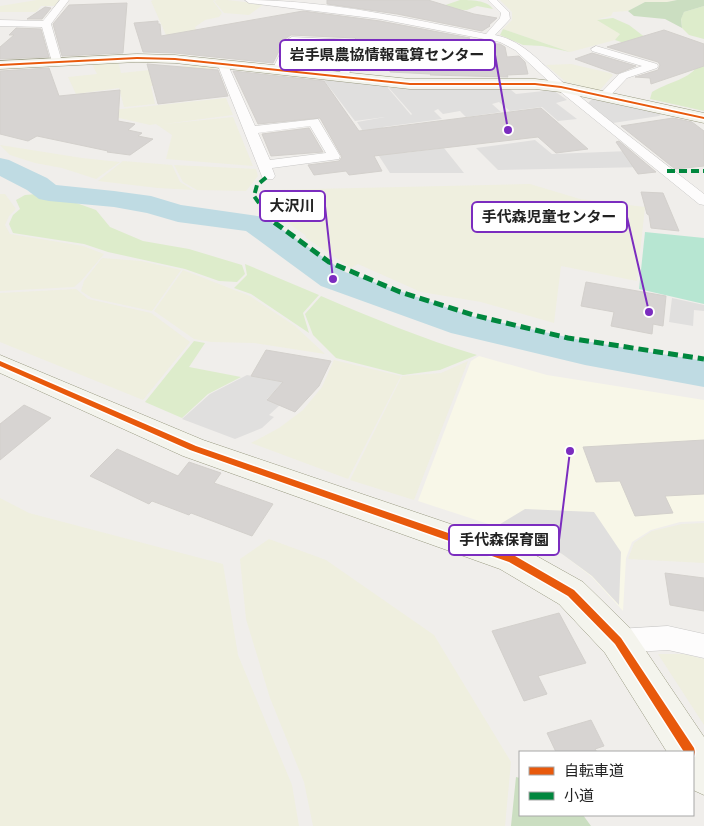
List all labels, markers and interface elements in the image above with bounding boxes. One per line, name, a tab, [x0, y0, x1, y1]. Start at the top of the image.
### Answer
callout: 岩手県農協情報電算センター	[280, 40, 495, 70]
text: 岩手県農協情報電算センター	[289, 45, 485, 63]
callout: 大沢川	[260, 191, 325, 221]
text: 大沢川	[269, 196, 315, 214]
callout: 手代森児童センター	[472, 202, 627, 232]
text: 手代森児童センター	[481, 207, 617, 225]
callout: 手代森保育園	[449, 525, 559, 555]
text: 手代森保育園	[459, 530, 549, 548]
legend	[519, 751, 694, 816]
text: 自転車道	[564, 761, 624, 779]
text: 小道	[564, 786, 594, 804]

